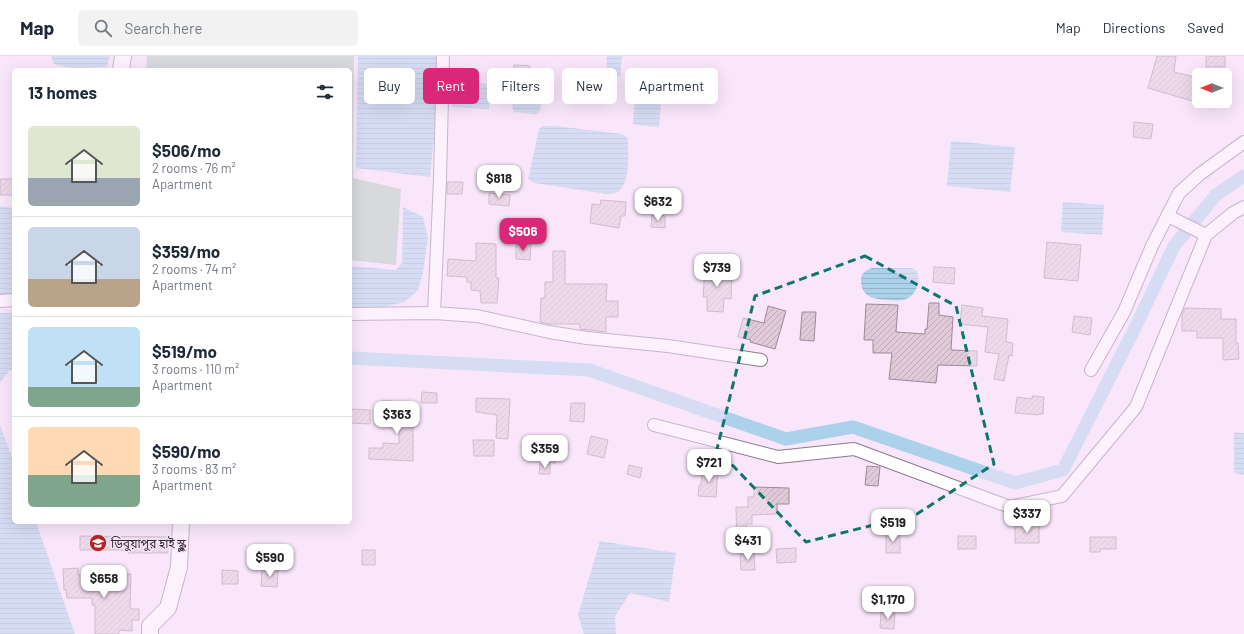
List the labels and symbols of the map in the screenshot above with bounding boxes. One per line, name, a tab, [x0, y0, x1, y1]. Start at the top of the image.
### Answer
north arrow	[1192, 68, 1232, 108]
pin: $818	[475, 165, 523, 199]
pin: $632	[634, 188, 682, 222]
pin: $506	[499, 218, 547, 252]
pin: $739	[693, 254, 741, 288]
pin: $363	[373, 401, 421, 435]
pin: $359	[521, 435, 569, 469]
pin: $721	[685, 449, 733, 483]
pin: $337	[1003, 500, 1051, 534]
pin: $519	[869, 509, 917, 543]
pin: $431	[724, 527, 772, 561]
school or university icon: ডিবুয়াপুর হাই স্কুল	[88, 533, 108, 553]
place label: ডিবুয়াপুর হাই স্কুল	[110, 536, 187, 552]
pin: $590	[246, 544, 294, 578]
pin: $658	[80, 565, 128, 599]
pin: $1,170	[855, 586, 921, 620]

